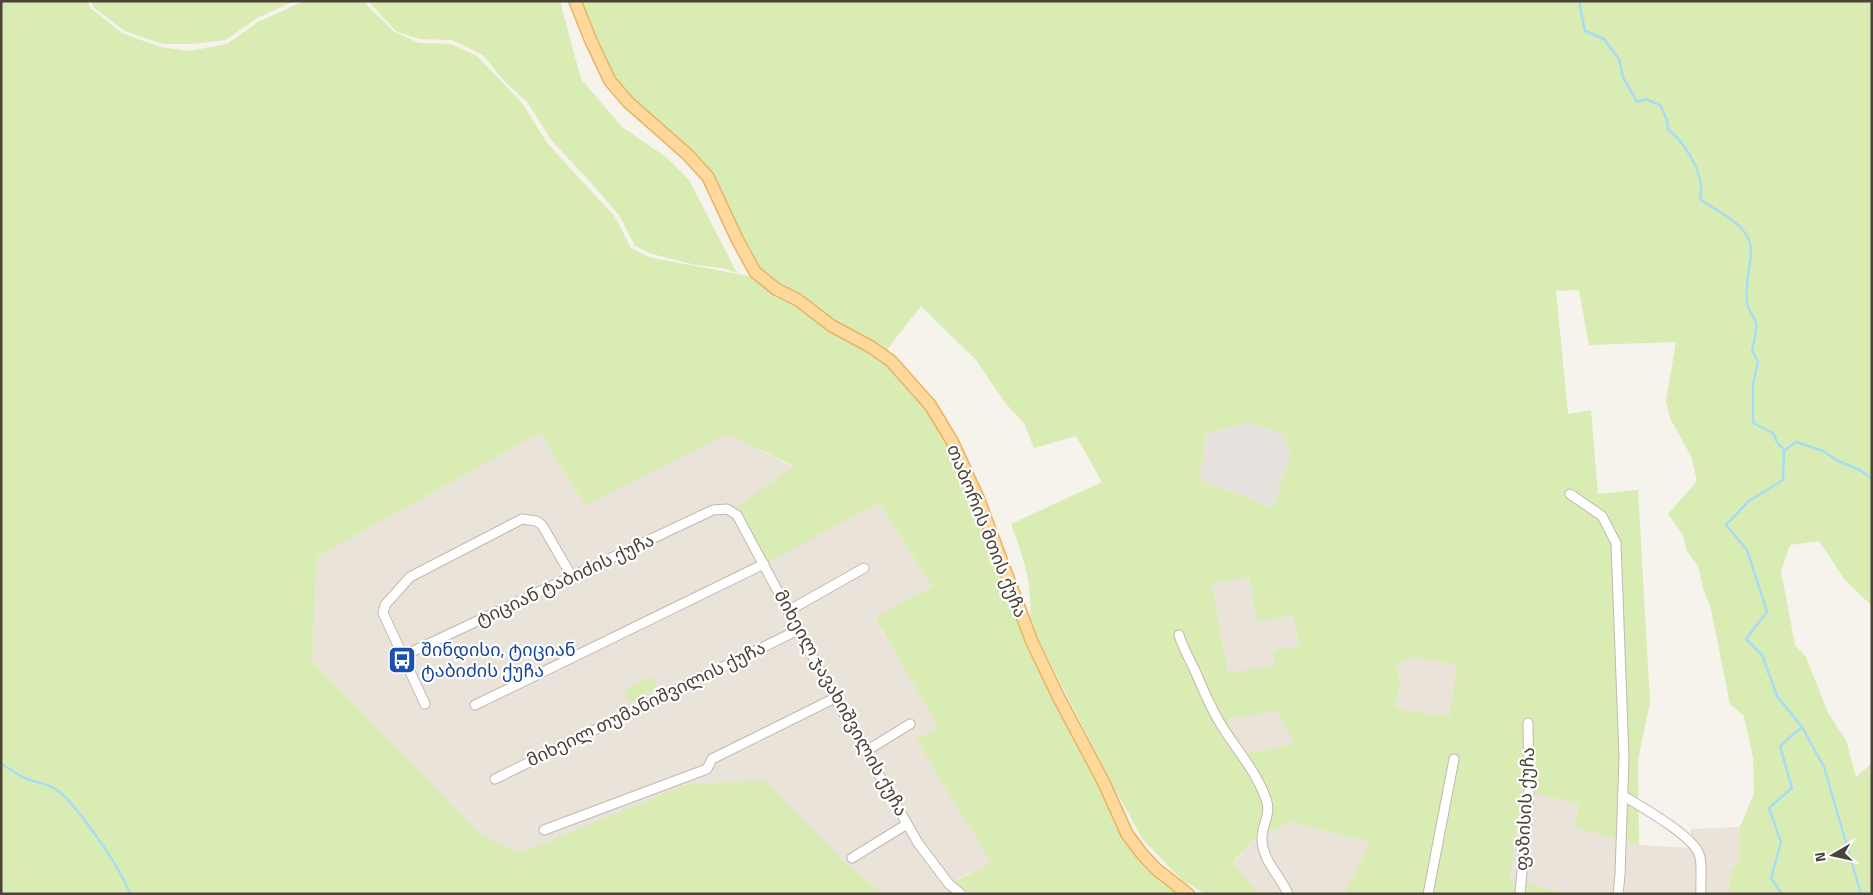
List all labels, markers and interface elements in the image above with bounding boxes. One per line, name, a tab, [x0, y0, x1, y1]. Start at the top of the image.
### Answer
street label: თაბორის მთის ქუჩა	[940, 440, 1035, 622]
street label: ტიციან ტაბიძის ქუჩა	[471, 526, 658, 633]
street label: მიხეილ ჯავახიშვილის ქუჩა	[768, 585, 915, 821]
street label: მიხეილ თუმანიშვილის ქუჩა	[522, 634, 770, 773]
place label: შინდისი, ტიციან ტაბიძის ქუჩა	[421, 636, 576, 684]
bus stop icon: შინდისი, ტიციან ტაბიძის ქუჩა	[387, 645, 417, 675]
street label: ფაზისის ქუჩა	[1508, 746, 1541, 872]
north arrow	[1808, 830, 1858, 880]
text: N	[1809, 851, 1831, 864]

